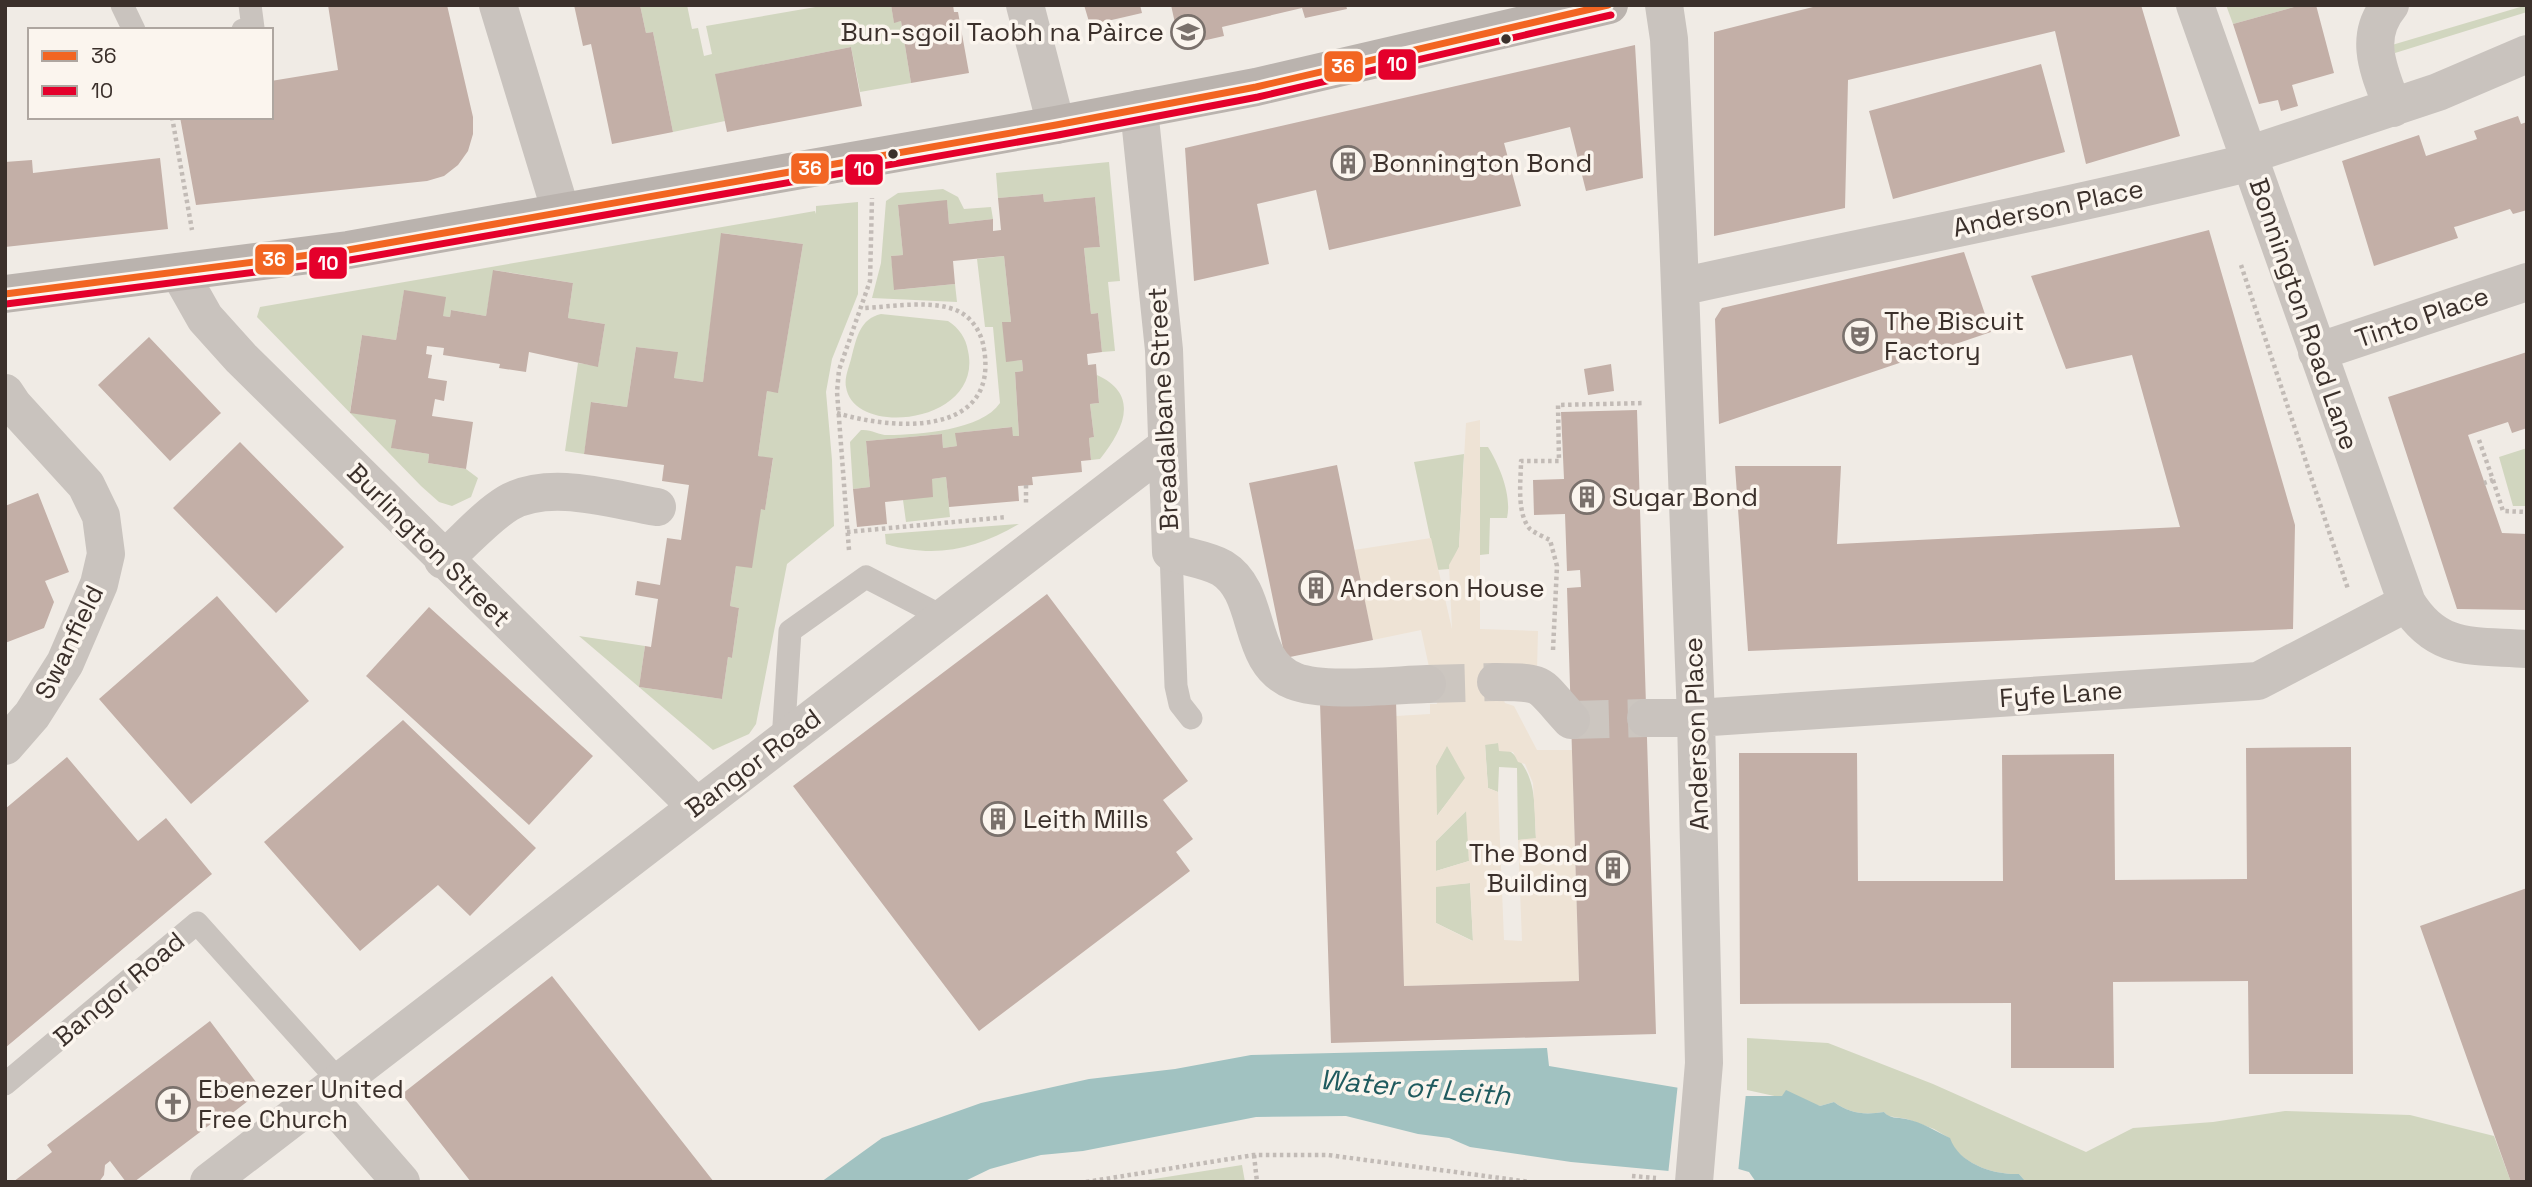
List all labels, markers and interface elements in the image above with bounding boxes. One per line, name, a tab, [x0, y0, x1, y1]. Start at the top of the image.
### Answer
school or university icon: Bun-sgoil Taobh na Pàirce	[1169, 13, 1207, 51]
place label: Bun-sgoil Taobh na Pàirce	[840, 15, 1164, 49]
legend	[28, 28, 273, 119]
unlabelled marker	[1499, 32, 1513, 46]
text: 36	[91, 42, 117, 69]
line badge: 10	[1377, 48, 1417, 81]
line badge: 36	[1323, 50, 1364, 83]
text: 10	[1387, 52, 1407, 77]
text: 36	[1331, 54, 1355, 79]
text: 10	[91, 77, 113, 104]
building icon: Bonnington Bond	[1329, 144, 1367, 182]
place label: Bonnington Bond	[1372, 146, 1592, 180]
unlabelled marker	[886, 147, 900, 161]
line badge: 36	[790, 152, 830, 185]
line badge: 10	[844, 153, 884, 186]
text: 36	[798, 156, 822, 181]
text: 10	[854, 157, 874, 182]
street label: Anderson Place	[1950, 171, 2146, 245]
street label: Bonnington Road Lane	[2241, 174, 2367, 454]
line badge: 36	[254, 243, 295, 276]
line badge: 10	[308, 246, 348, 280]
text: 36	[262, 247, 286, 272]
text: 10	[318, 251, 338, 276]
street label: Tinto Place	[2351, 278, 2493, 356]
street label: Breadalbane Street	[1140, 286, 1186, 532]
place label: The Biscuit Factory	[1884, 304, 2024, 368]
theatre icon: The Biscuit Factory	[1841, 317, 1879, 355]
street label: Burlington Street	[340, 456, 518, 634]
building icon: Sugar Bond	[1568, 478, 1606, 516]
place label: Sugar Bond	[1612, 480, 1758, 514]
building icon: Anderson House	[1297, 569, 1335, 607]
place label: Anderson House	[1340, 571, 1545, 605]
street label: Swanfield	[27, 579, 111, 705]
street label: Anderson Place	[1676, 636, 1716, 832]
street label: Fyfe Lane	[1998, 673, 2124, 715]
street label: Bangor Road	[678, 701, 828, 825]
building icon: Leith Mills	[979, 800, 1017, 838]
place label: Leith Mills	[1023, 802, 1149, 836]
place label: The Bond Building	[1469, 836, 1588, 900]
building icon: The Bond Building	[1594, 849, 1632, 887]
street label: Bangor Road	[46, 924, 192, 1054]
water label: Water of Leith	[1318, 1061, 1513, 1113]
place label: Ebenezer United Free Church	[198, 1072, 404, 1136]
church icon: Ebenezer United Free Church	[154, 1085, 192, 1123]

